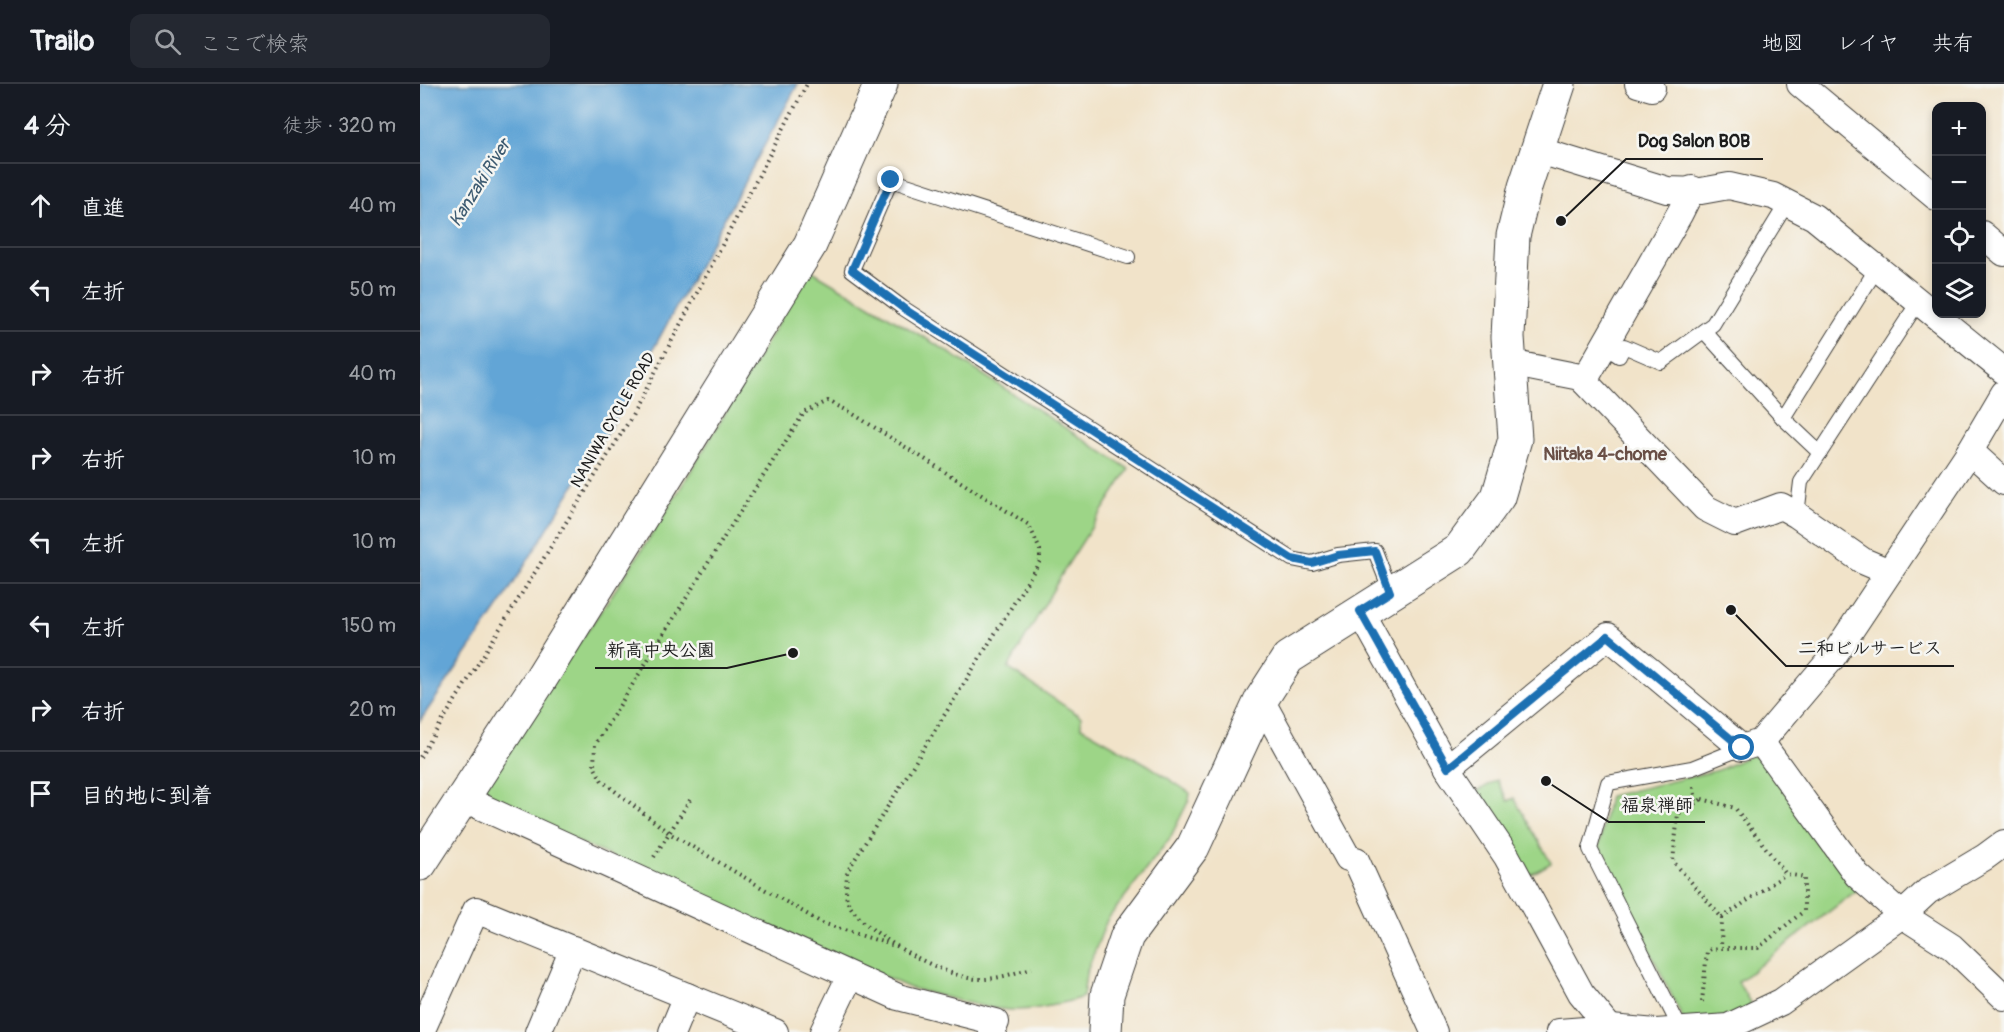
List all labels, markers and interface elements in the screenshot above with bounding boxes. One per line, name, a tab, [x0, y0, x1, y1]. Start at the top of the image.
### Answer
search box	[130, 14, 550, 68]
text: Trailo	[30, 24, 94, 59]
icon: search	[151, 25, 184, 58]
text: ここで検索	[199, 30, 309, 58]
text: 地図	[1762, 30, 1804, 57]
text: レイヤ	[1837, 30, 1899, 57]
text: 共有	[1932, 30, 1974, 57]
map controls	[1932, 102, 1986, 318]
button: +	[1932, 102, 1986, 156]
text: 4 分	[24, 110, 71, 142]
text: 徒歩 · 320 m	[283, 113, 396, 138]
callout: Dog Salon BOB	[1626, 123, 1763, 159]
text: Dog Salon BOB	[1638, 130, 1750, 153]
water label: Kanzaki River	[444, 133, 517, 231]
button: −	[1932, 156, 1986, 210]
route end	[877, 166, 903, 192]
icon: ahead	[24, 189, 57, 222]
text: 40 m	[349, 193, 396, 218]
text: 直進	[81, 194, 125, 222]
button: locate	[1932, 210, 1986, 264]
button: layers	[1932, 264, 1986, 318]
icon: left	[24, 273, 57, 306]
text: 50 m	[349, 277, 396, 302]
text: 左折	[81, 278, 125, 306]
street label: NANIWA CYCLE ROAD	[566, 349, 660, 491]
icon: right	[24, 357, 57, 390]
text: 40 m	[349, 361, 396, 386]
text: 右折	[81, 362, 125, 390]
icon: right	[24, 441, 57, 474]
district label: Niitaka 4-chome	[1543, 443, 1668, 466]
text: 10 m	[352, 445, 396, 470]
text: 右折	[81, 446, 125, 474]
icon: left	[24, 525, 57, 558]
text: 10 m	[352, 529, 396, 554]
text: 左折	[81, 530, 125, 558]
icon: left	[24, 609, 57, 642]
text: 150 m	[342, 613, 396, 638]
text: 左折	[81, 614, 125, 642]
callout: 二和ビルサービス	[1786, 630, 1954, 666]
callout: 新高中央公園	[595, 632, 727, 668]
text: 二和ビルサービス	[1798, 637, 1942, 660]
text: 新高中央公園	[607, 639, 715, 662]
icon: right	[24, 693, 57, 726]
text: 20 m	[349, 697, 396, 722]
text: 右折	[81, 698, 125, 726]
route start	[1728, 734, 1754, 760]
icon: arrive	[24, 777, 57, 810]
text: 目的地に到着	[81, 782, 213, 810]
callout: 福泉禅師	[1609, 786, 1705, 822]
text: 福泉禅師	[1621, 794, 1693, 817]

